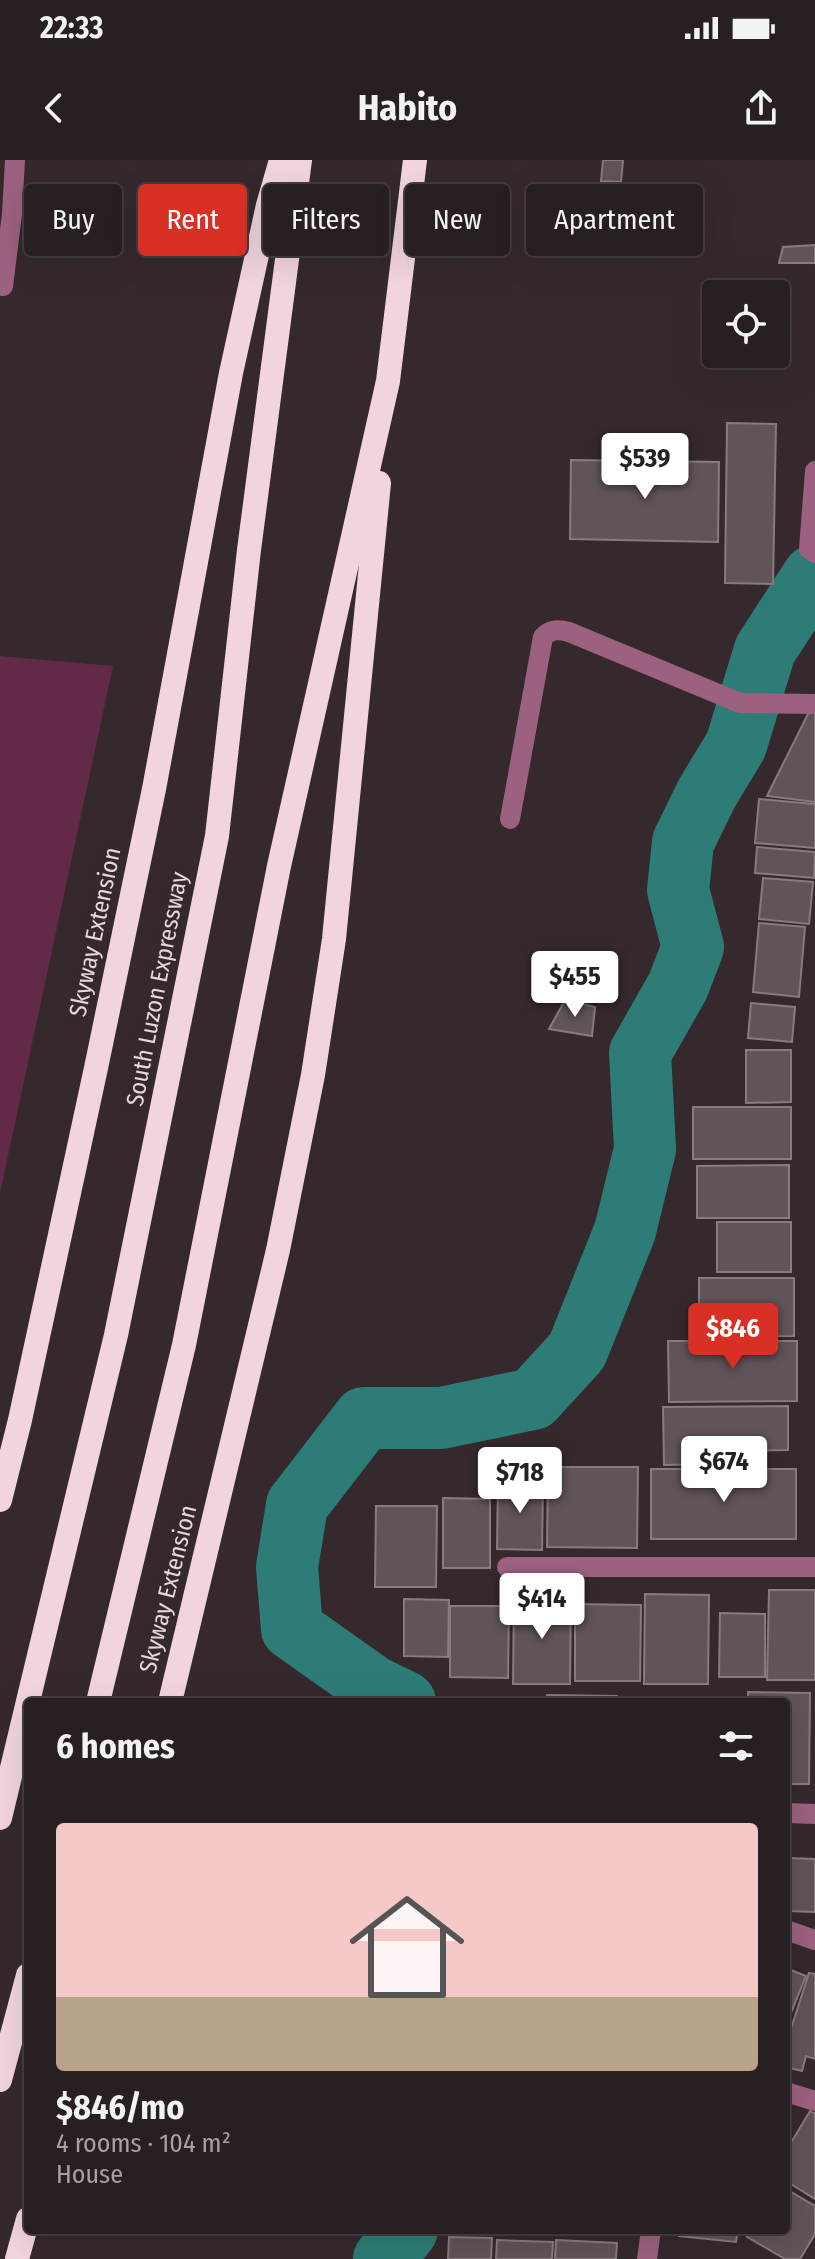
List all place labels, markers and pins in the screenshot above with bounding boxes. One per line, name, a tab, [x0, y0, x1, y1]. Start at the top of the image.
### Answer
pin: $539	[598, 433, 692, 501]
pin: $455	[528, 951, 622, 1019]
pin: $846	[686, 1303, 780, 1371]
pin: $674	[677, 1436, 771, 1504]
pin: $718	[473, 1447, 567, 1515]
pin: $414	[495, 1573, 589, 1641]

